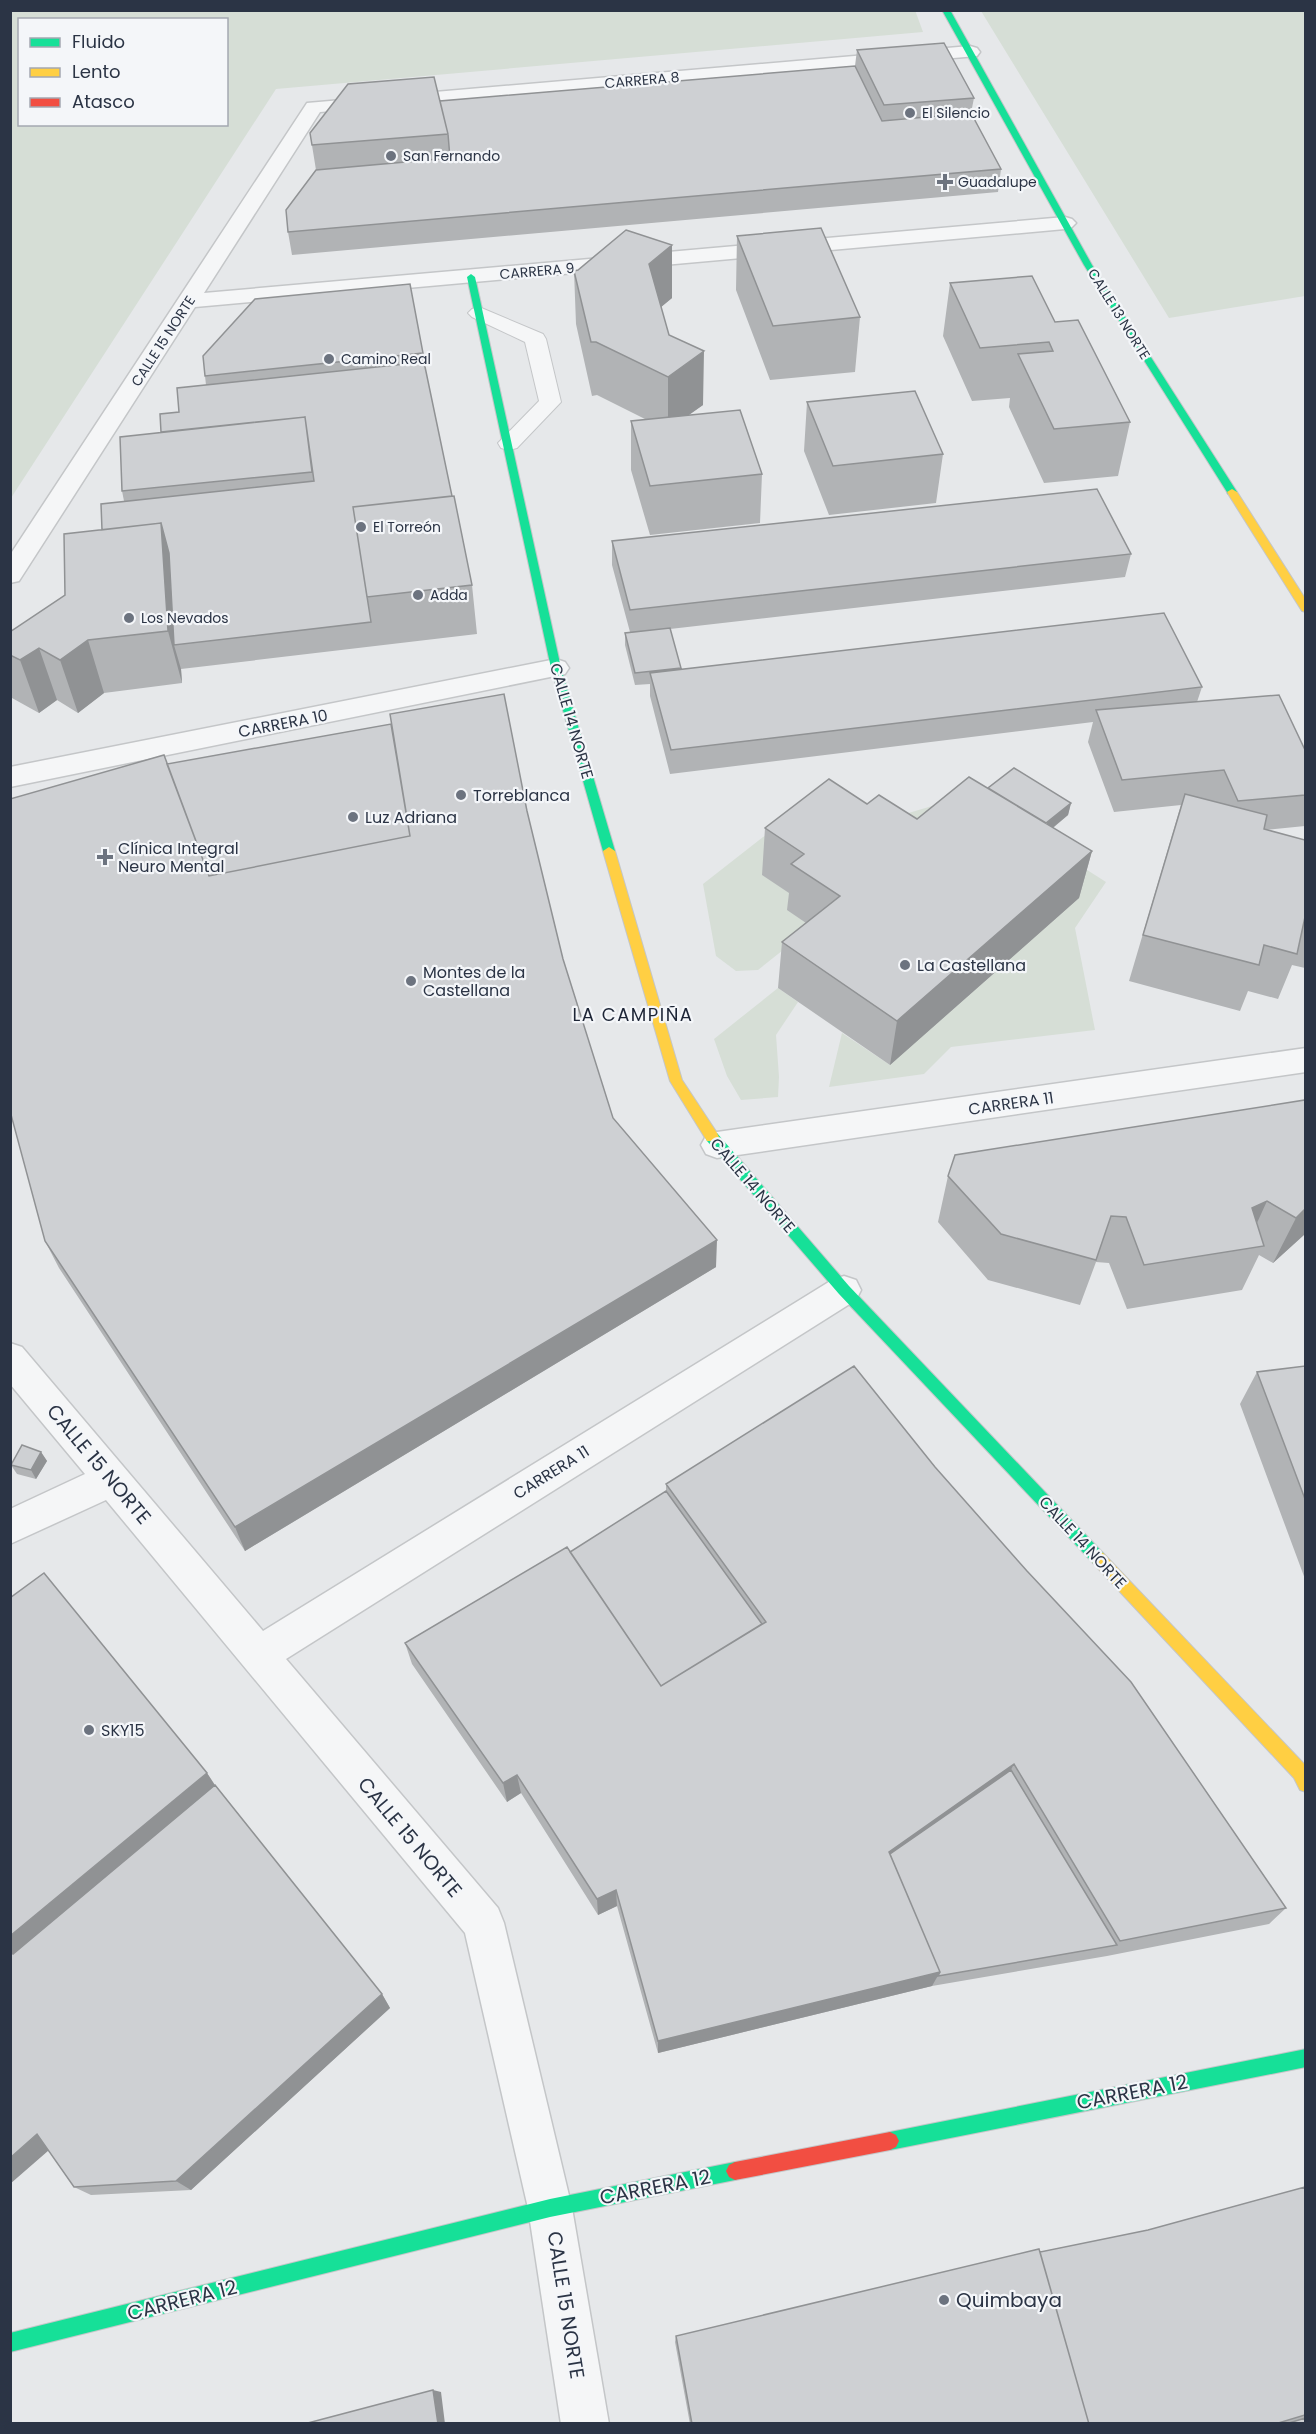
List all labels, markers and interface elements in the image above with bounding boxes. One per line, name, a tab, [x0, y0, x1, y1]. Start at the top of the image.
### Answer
legend	[18, 18, 228, 126]
text: Fluido	[72, 29, 125, 54]
text: Lento	[72, 59, 121, 84]
street label: CARRERA 8	[604, 67, 680, 93]
text: Atasco	[72, 89, 135, 114]
place label: El Silencio	[922, 103, 990, 123]
marker: El Silencio	[903, 106, 917, 120]
place label: San Fernando	[403, 146, 500, 166]
marker: San Fernando	[384, 149, 398, 163]
place label: Guadalupe	[958, 172, 1037, 192]
marker: Guadalupe	[936, 173, 954, 191]
street label: CARRERA 9	[499, 258, 575, 284]
street label: CALLE 13 NORTE	[1083, 265, 1155, 363]
street label: CALLE 15 NORTE	[126, 292, 200, 390]
place label: Camino Real	[341, 349, 431, 369]
marker: Camino Real	[322, 352, 336, 366]
place label: El Torreón	[373, 517, 441, 537]
marker: El Torreón	[354, 520, 368, 534]
place label: Adda	[430, 585, 468, 605]
marker: Adda	[411, 588, 425, 602]
place label: Los Nevados	[141, 608, 229, 628]
marker: Los Nevados	[122, 611, 136, 625]
street label: CALLE 14 NORTE	[544, 661, 599, 782]
street label: CARRERA 10	[236, 704, 330, 743]
place label: Torreblanca	[473, 784, 570, 807]
marker: Torreblanca	[454, 788, 468, 802]
place label: Luz Adriana	[365, 806, 457, 829]
marker: Luz Adriana	[346, 810, 360, 824]
place label: Clínica Integral Neuro Mental	[118, 837, 239, 878]
marker: Clínica Integral Neuro Mental	[96, 848, 114, 866]
place label: La Castellana	[917, 954, 1026, 977]
marker: La Castellana	[898, 958, 912, 972]
place label: Montes de la Castellana	[423, 961, 525, 1002]
marker: Montes de la Castellana	[404, 974, 418, 988]
district label: LA CAMPIÑA	[573, 1002, 693, 1027]
street label: CARRERA 11	[967, 1086, 1055, 1121]
street label: CALLE 14 NORTE	[705, 1133, 800, 1238]
street label: CALLE 15 NORTE	[40, 1398, 158, 1530]
street label: CARRERA 11	[509, 1440, 594, 1505]
street label: CALLE 14 NORTE	[1034, 1491, 1132, 1594]
place label: SKY15	[101, 1719, 145, 1742]
marker: SKY15	[82, 1723, 96, 1737]
street label: CALLE 15 NORTE	[351, 1771, 469, 1903]
street label: CARRERA 12	[1074, 2068, 1190, 2116]
street label: CARRERA 12	[597, 2163, 713, 2211]
street label: CALLE 15 NORTE	[541, 2229, 591, 2381]
street label: CARRERA 12	[124, 2273, 240, 2327]
place label: Quimbaya	[956, 2286, 1062, 2314]
marker: Quimbaya	[937, 2293, 951, 2307]

